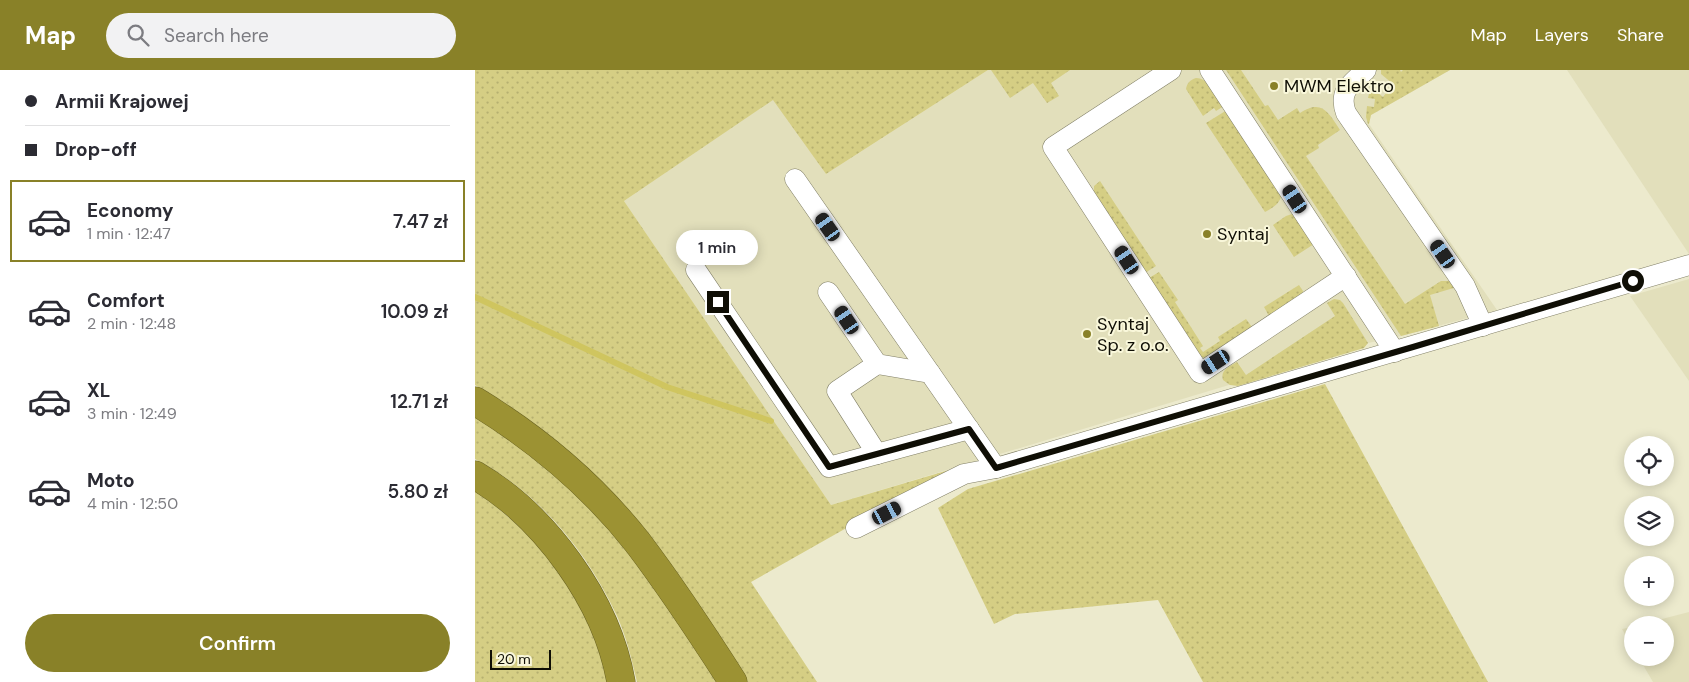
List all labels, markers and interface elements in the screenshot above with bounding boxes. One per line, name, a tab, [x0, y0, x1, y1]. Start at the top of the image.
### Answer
search box	[106, 13, 456, 58]
text: Map	[25, 20, 76, 51]
icon: search	[124, 21, 152, 49]
text: Search here	[164, 23, 269, 48]
text: Map	[1471, 23, 1507, 47]
text: Layers	[1535, 23, 1589, 47]
text: Share	[1617, 23, 1664, 47]
place label: MWM Elektro	[1284, 74, 1394, 98]
marker: MWM Elektro	[1268, 80, 1280, 92]
text: Armii Krajowej	[55, 89, 189, 114]
text: Drop-off	[55, 137, 137, 162]
car	[1280, 182, 1309, 216]
text: Economy	[87, 198, 174, 223]
icon: car	[27, 199, 72, 244]
text: 7.47 zł	[393, 209, 448, 234]
car	[813, 210, 842, 244]
place label: Syntaj	[1217, 222, 1269, 246]
text: 1 min · 12:47	[87, 223, 171, 244]
marker: Syntaj	[1201, 228, 1213, 240]
callout: 1 min	[677, 230, 759, 264]
text: 1 min	[698, 237, 736, 258]
car	[1428, 237, 1457, 271]
car	[1112, 243, 1141, 277]
route start	[1622, 270, 1644, 292]
text: Comfort	[87, 288, 165, 313]
icon: car	[27, 289, 72, 334]
route end	[707, 291, 729, 313]
text: 10.09 zł	[381, 299, 448, 324]
car	[832, 303, 861, 337]
place label: Syntaj Sp. z o.o.	[1097, 312, 1169, 357]
text: 2 min · 12:48	[87, 313, 176, 334]
marker: Syntaj Sp. z o.o.	[1081, 328, 1093, 340]
car	[1199, 348, 1232, 376]
text: XL	[87, 378, 110, 403]
icon: car	[27, 379, 72, 424]
text: 12.71 zł	[390, 389, 448, 414]
text: 3 min · 12:49	[87, 403, 177, 424]
map controls	[1624, 436, 1674, 666]
button: locate	[1624, 436, 1674, 486]
text: Moto	[87, 468, 135, 493]
icon: car	[27, 469, 72, 514]
text: 5.80 zł	[388, 479, 448, 504]
text: 4 min · 12:50	[87, 493, 178, 514]
button: layers	[1624, 496, 1674, 546]
car	[870, 500, 903, 526]
button: +	[1624, 556, 1674, 606]
button: Confirm	[25, 614, 450, 672]
button: −	[1624, 616, 1674, 666]
scale bar	[490, 647, 551, 670]
text: 20 m	[497, 650, 531, 668]

